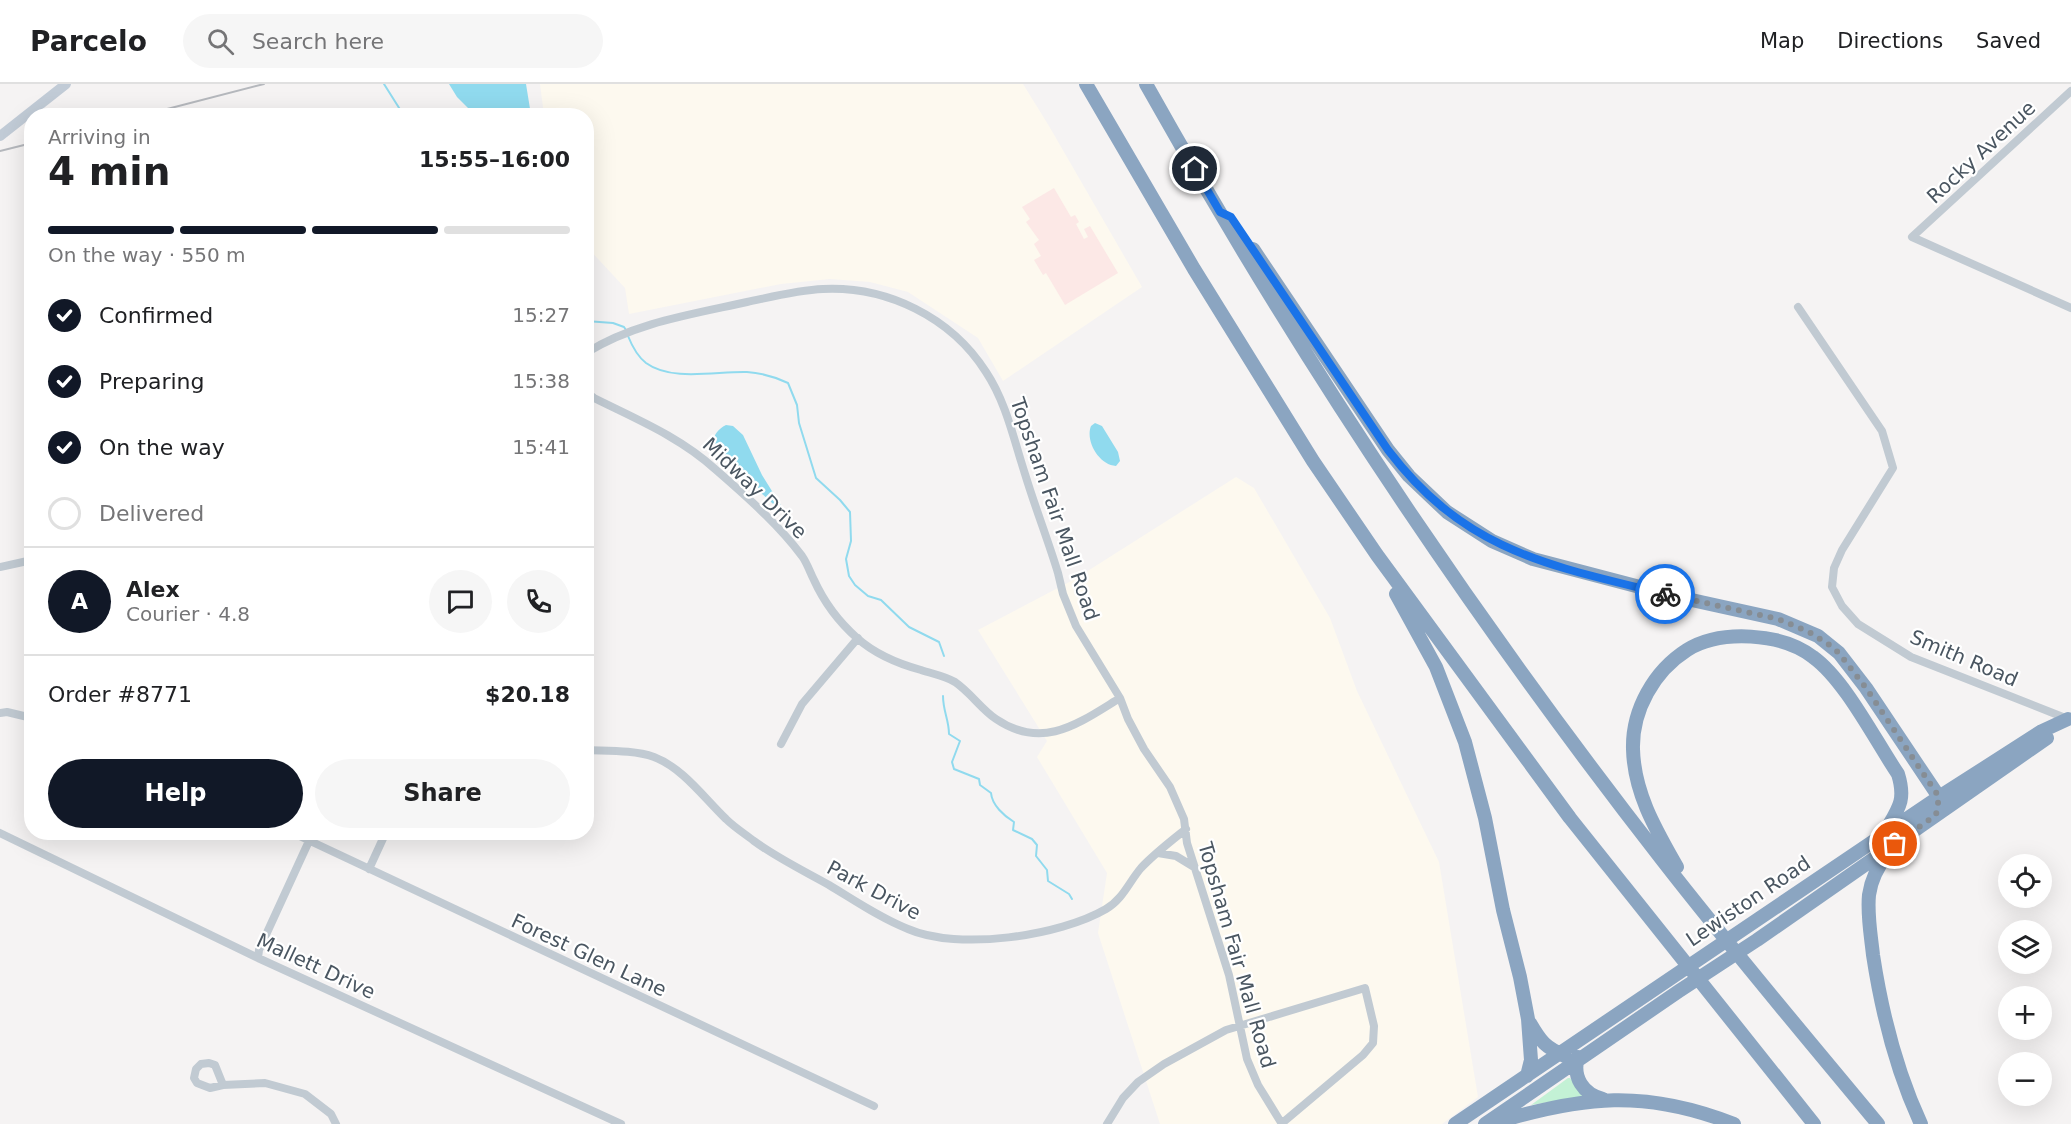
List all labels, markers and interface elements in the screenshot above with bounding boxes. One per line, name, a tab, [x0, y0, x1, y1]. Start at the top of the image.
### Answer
search box	[183, 14, 603, 68]
text: Parcelo	[30, 25, 147, 58]
icon: search	[204, 25, 237, 58]
text: Search here	[252, 29, 384, 54]
text: Map	[1760, 29, 1804, 53]
text: Directions	[1837, 29, 1943, 53]
text: Saved	[1976, 29, 2041, 53]
street label: Rocky Avenue	[1922, 96, 2040, 208]
text: Arriving in	[48, 125, 151, 149]
pin	[1169, 143, 1220, 194]
text: 15:55–16:00	[419, 147, 570, 172]
text: 4 min	[48, 149, 170, 194]
icon: home	[1178, 152, 1211, 185]
text: On the way · 550 m	[48, 243, 246, 267]
icon: check	[48, 299, 81, 332]
text: Confirmed	[99, 303, 213, 328]
text: 15:27	[512, 303, 570, 327]
icon: check	[48, 365, 81, 398]
text: Preparing	[99, 369, 205, 394]
text: 15:38	[512, 369, 570, 393]
street label: Topsham Fair Mall Road	[1005, 393, 1104, 624]
icon: check	[48, 431, 81, 464]
street label: Midway Drive	[698, 432, 812, 544]
text: On the way	[99, 435, 225, 460]
text: 15:41	[512, 435, 570, 459]
text: Delivered	[99, 501, 204, 526]
courier	[1635, 564, 1695, 624]
button: chat	[429, 570, 492, 633]
button: phone	[507, 570, 570, 633]
text: Alex	[126, 577, 180, 602]
icon: bike	[1649, 578, 1682, 611]
text: A	[71, 589, 88, 614]
text: Courier · 4.8	[126, 602, 250, 626]
street label: Smith Road	[1906, 625, 2022, 691]
text: Order #8771	[48, 682, 192, 707]
text: $20.18	[485, 682, 570, 707]
button: Help	[48, 759, 303, 828]
button: Share	[315, 759, 570, 828]
pin	[1869, 818, 1920, 869]
icon: bag	[1878, 827, 1911, 860]
street label: Topsham Fair Mall Road	[1193, 838, 1281, 1071]
street label: Lewiston Road	[1681, 851, 1815, 951]
map controls	[1998, 854, 2052, 1106]
button: locate	[1998, 854, 2052, 908]
street label: Park Drive	[823, 855, 925, 925]
street label: Forest Glen Lane	[508, 909, 670, 1001]
button: layers	[1998, 920, 2052, 974]
street label: Mallett Drive	[253, 928, 379, 1004]
button: +	[1998, 986, 2052, 1040]
button: −	[1998, 1052, 2052, 1106]

